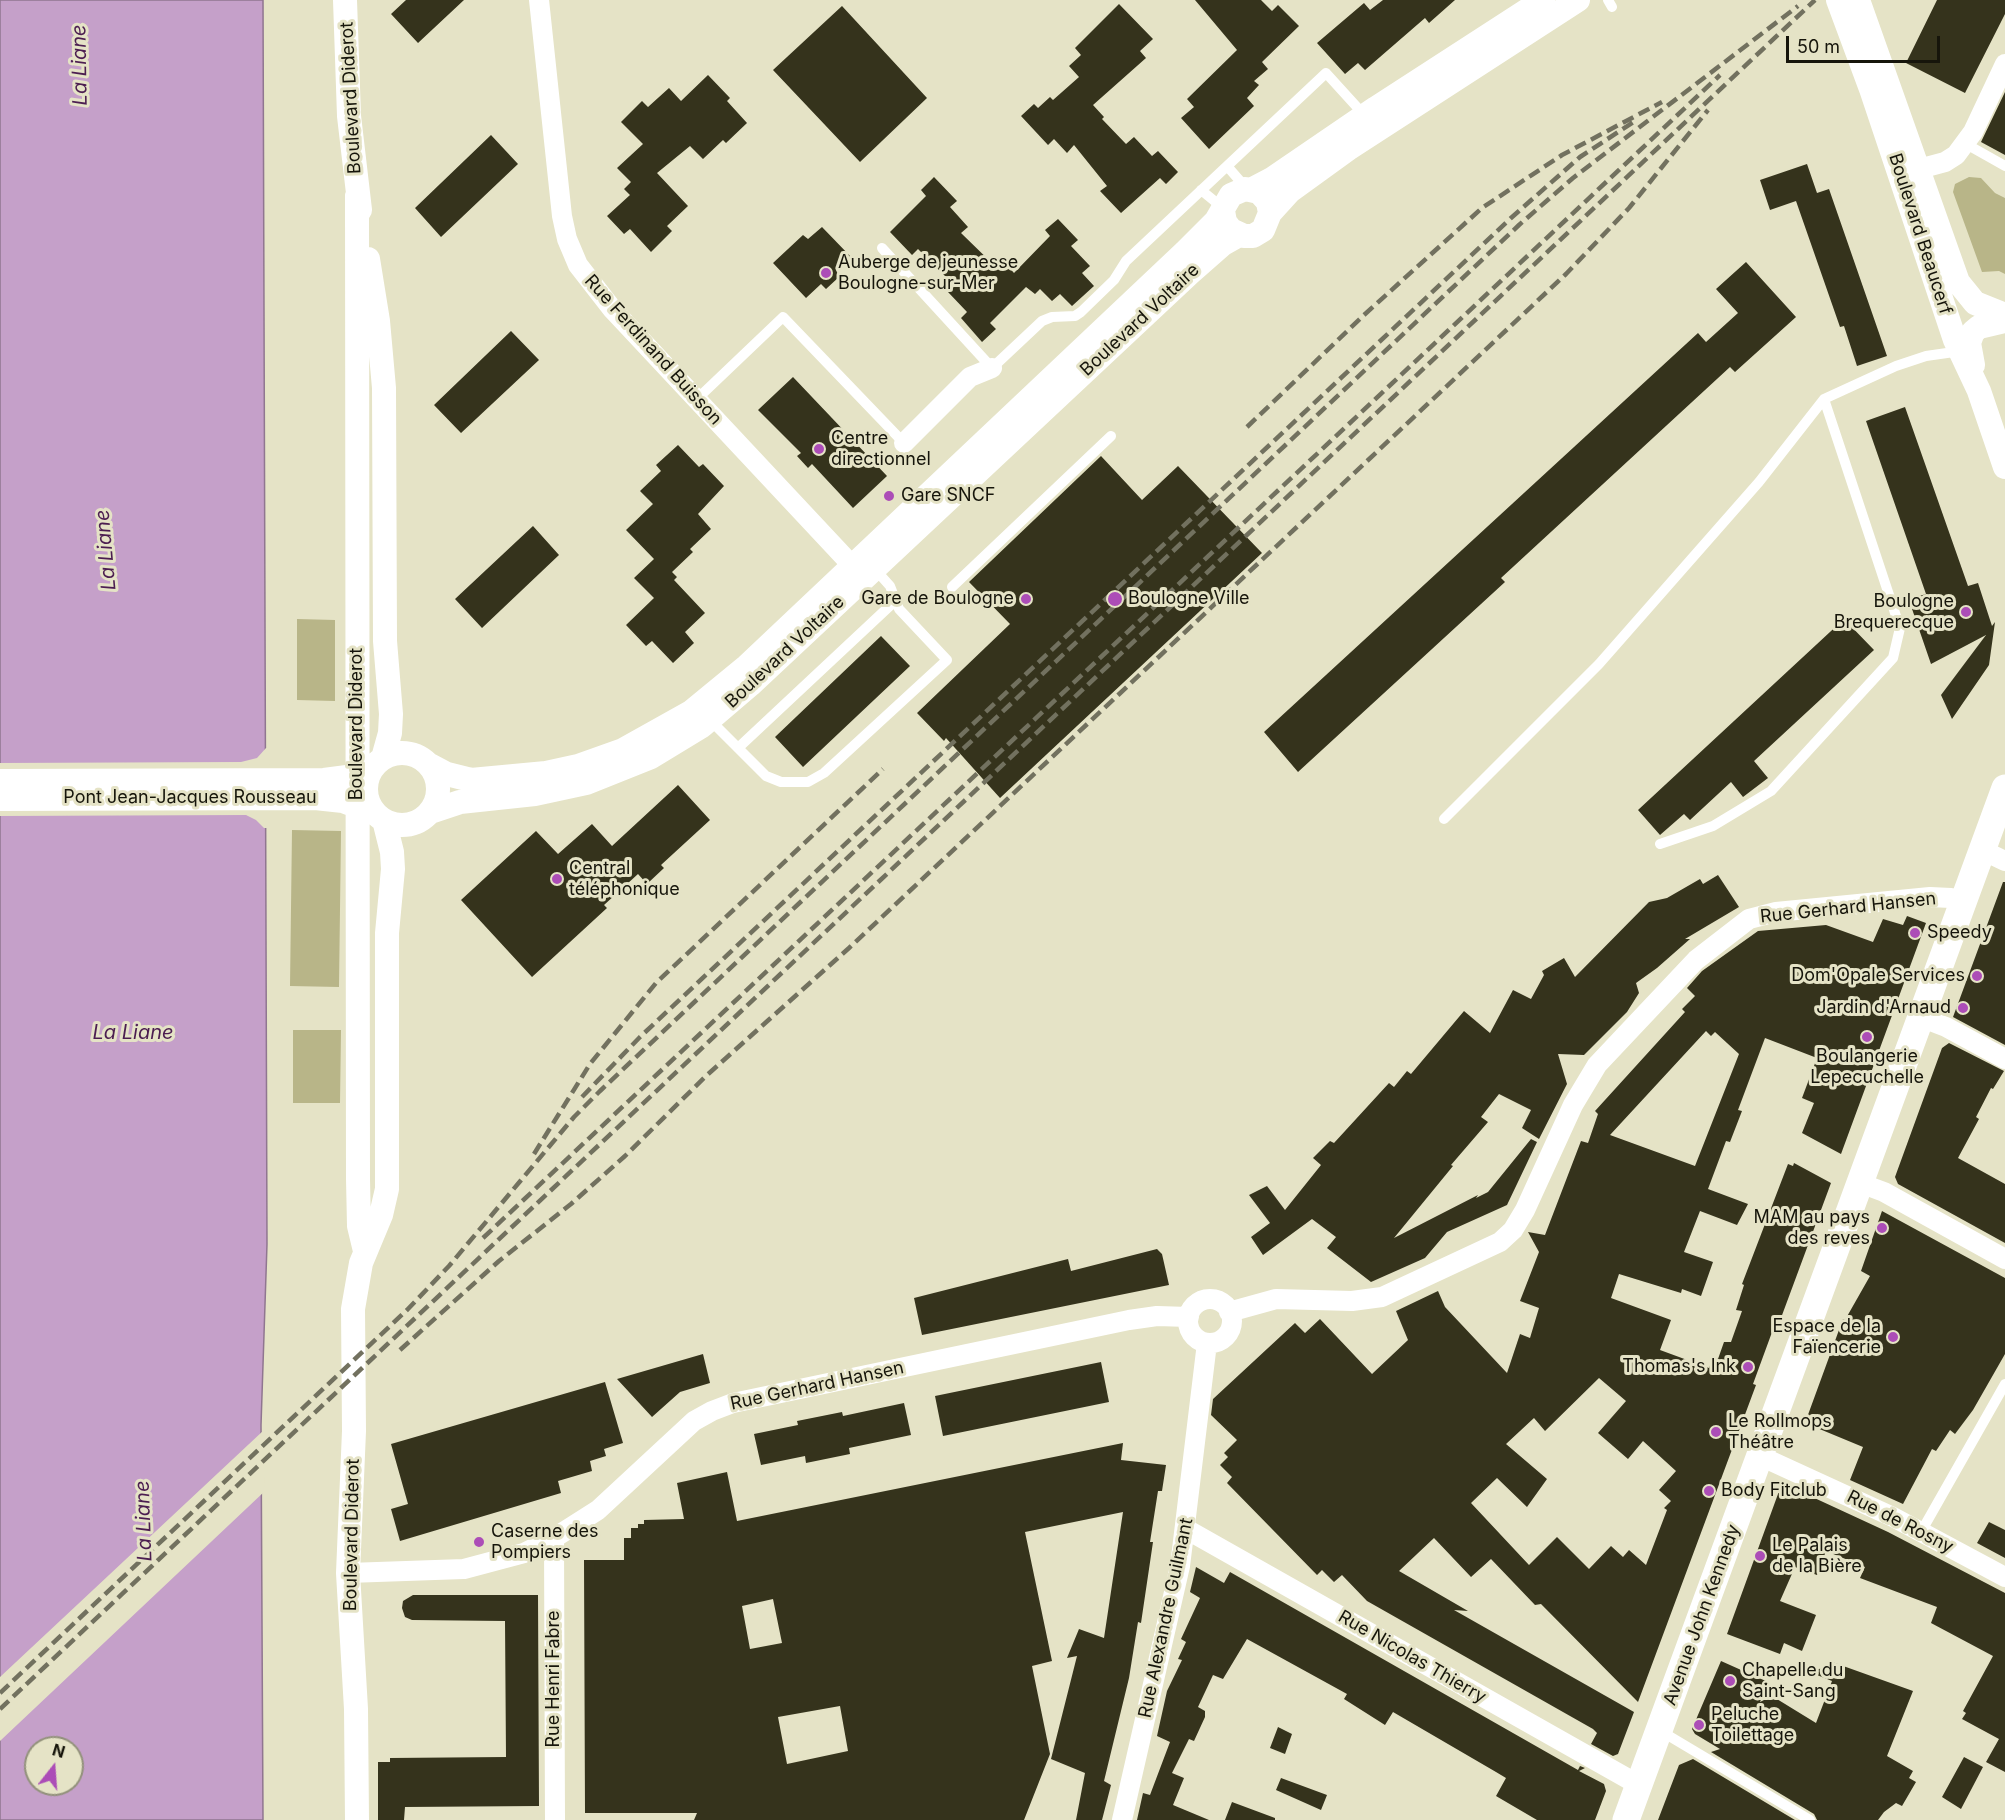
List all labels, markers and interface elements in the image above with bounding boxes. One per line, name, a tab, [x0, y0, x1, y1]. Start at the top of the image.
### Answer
street label: Boulevard Diderot	[336, 21, 366, 175]
water label: La Liane	[67, 24, 93, 106]
scale bar	[1789, 24, 1944, 62]
text: 50 m	[1797, 36, 1840, 57]
street label: Boulevard Beaucerf	[1884, 151, 1956, 317]
place label: Auberge de jeunesse Boulogne-sur-Mer	[838, 252, 1018, 294]
street label: Boulevard Voltaire	[1076, 259, 1204, 381]
marker: Auberge de jeunesse Boulogne-sur-Mer	[819, 266, 833, 280]
street label: Rue Ferdinand Buisson	[580, 270, 726, 430]
place label: Centre directionnel	[831, 428, 931, 470]
marker: Centre directionnel	[812, 442, 826, 456]
place label: Gare SNCF	[901, 485, 995, 507]
marker: Gare SNCF	[882, 489, 896, 503]
water label: La Liane	[91, 509, 121, 591]
place label: Gare de Boulogne	[861, 588, 1014, 610]
place label: Boulogne Ville	[1128, 588, 1250, 610]
marker: Boulogne Ville	[1106, 590, 1124, 608]
street label: Boulevard Voltaire	[721, 591, 849, 713]
place label: Boulogne Brequerecque	[1834, 591, 1954, 634]
marker: Gare de Boulogne	[1019, 592, 1033, 606]
marker: Boulogne Brequerecque	[1959, 605, 1973, 619]
street label: Boulevard Diderot	[346, 648, 368, 800]
street label: Pont Jean-Jacques Rousseau	[63, 787, 317, 809]
place label: Central téléphonique	[569, 858, 680, 900]
marker: Central téléphonique	[550, 872, 564, 886]
street label: Rue Gerhard Hansen	[1759, 888, 1937, 928]
place label: Speedy	[1927, 922, 1992, 944]
marker: Speedy	[1908, 926, 1922, 940]
place label: Dom'Opale Services	[1791, 965, 1965, 987]
marker: Dom'Opale Services	[1970, 969, 1984, 983]
place label: Jardin d'Arnaud	[1816, 997, 1951, 1019]
marker: Jardin d'Arnaud	[1956, 1001, 1970, 1015]
water label: La Liane	[93, 1021, 173, 1045]
marker: Boulangerie Lepecuchelle	[1860, 1030, 1874, 1044]
place label: Boulangerie Lepecuchelle	[1810, 1046, 1924, 1088]
place label: MAM au pays des reves	[1754, 1207, 1870, 1250]
marker: MAM au pays des reves	[1875, 1221, 1889, 1235]
place label: Espace de la Faïencerie	[1772, 1316, 1881, 1358]
marker: Espace de la Faïencerie	[1886, 1330, 1900, 1344]
place label: Thomas's Ink	[1622, 1356, 1736, 1378]
street label: Rue Gerhard Hansen	[728, 1357, 906, 1415]
marker: Thomas's Ink	[1741, 1360, 1755, 1374]
place label: Le Rollmops Théâtre	[1728, 1411, 1832, 1454]
marker: Le Rollmops Théâtre	[1709, 1425, 1723, 1439]
street label: Boulevard Diderot	[340, 1459, 364, 1611]
water label: La Liane	[131, 1480, 157, 1562]
place label: Body Fitclub	[1721, 1480, 1827, 1502]
marker: Body Fitclub	[1702, 1484, 1716, 1498]
street label: Rue de Rosny	[1843, 1486, 1957, 1558]
street label: Rue Alexandre Guilmant	[1134, 1516, 1198, 1720]
place label: Caserne des Pompiers	[491, 1521, 599, 1564]
street label: Avenue John Kennedy	[1659, 1522, 1745, 1708]
marker: Caserne des Pompiers	[472, 1535, 486, 1549]
place label: Le Palais de la Bière	[1772, 1535, 1862, 1578]
marker: Le Palais de la Bière	[1753, 1549, 1767, 1563]
street label: Rue Nicolas Thierry	[1334, 1606, 1490, 1708]
street label: Rue Henri Fabre	[543, 1610, 565, 1748]
place label: Chapelle du Saint-Sang	[1742, 1660, 1843, 1702]
marker: Chapelle du Saint-Sang	[1723, 1674, 1737, 1688]
place label: Peluche Toilettage	[1711, 1704, 1794, 1746]
marker: Peluche Toilettage	[1692, 1718, 1706, 1732]
north arrow	[24, 1736, 84, 1796]
text: N	[50, 1739, 67, 1762]

